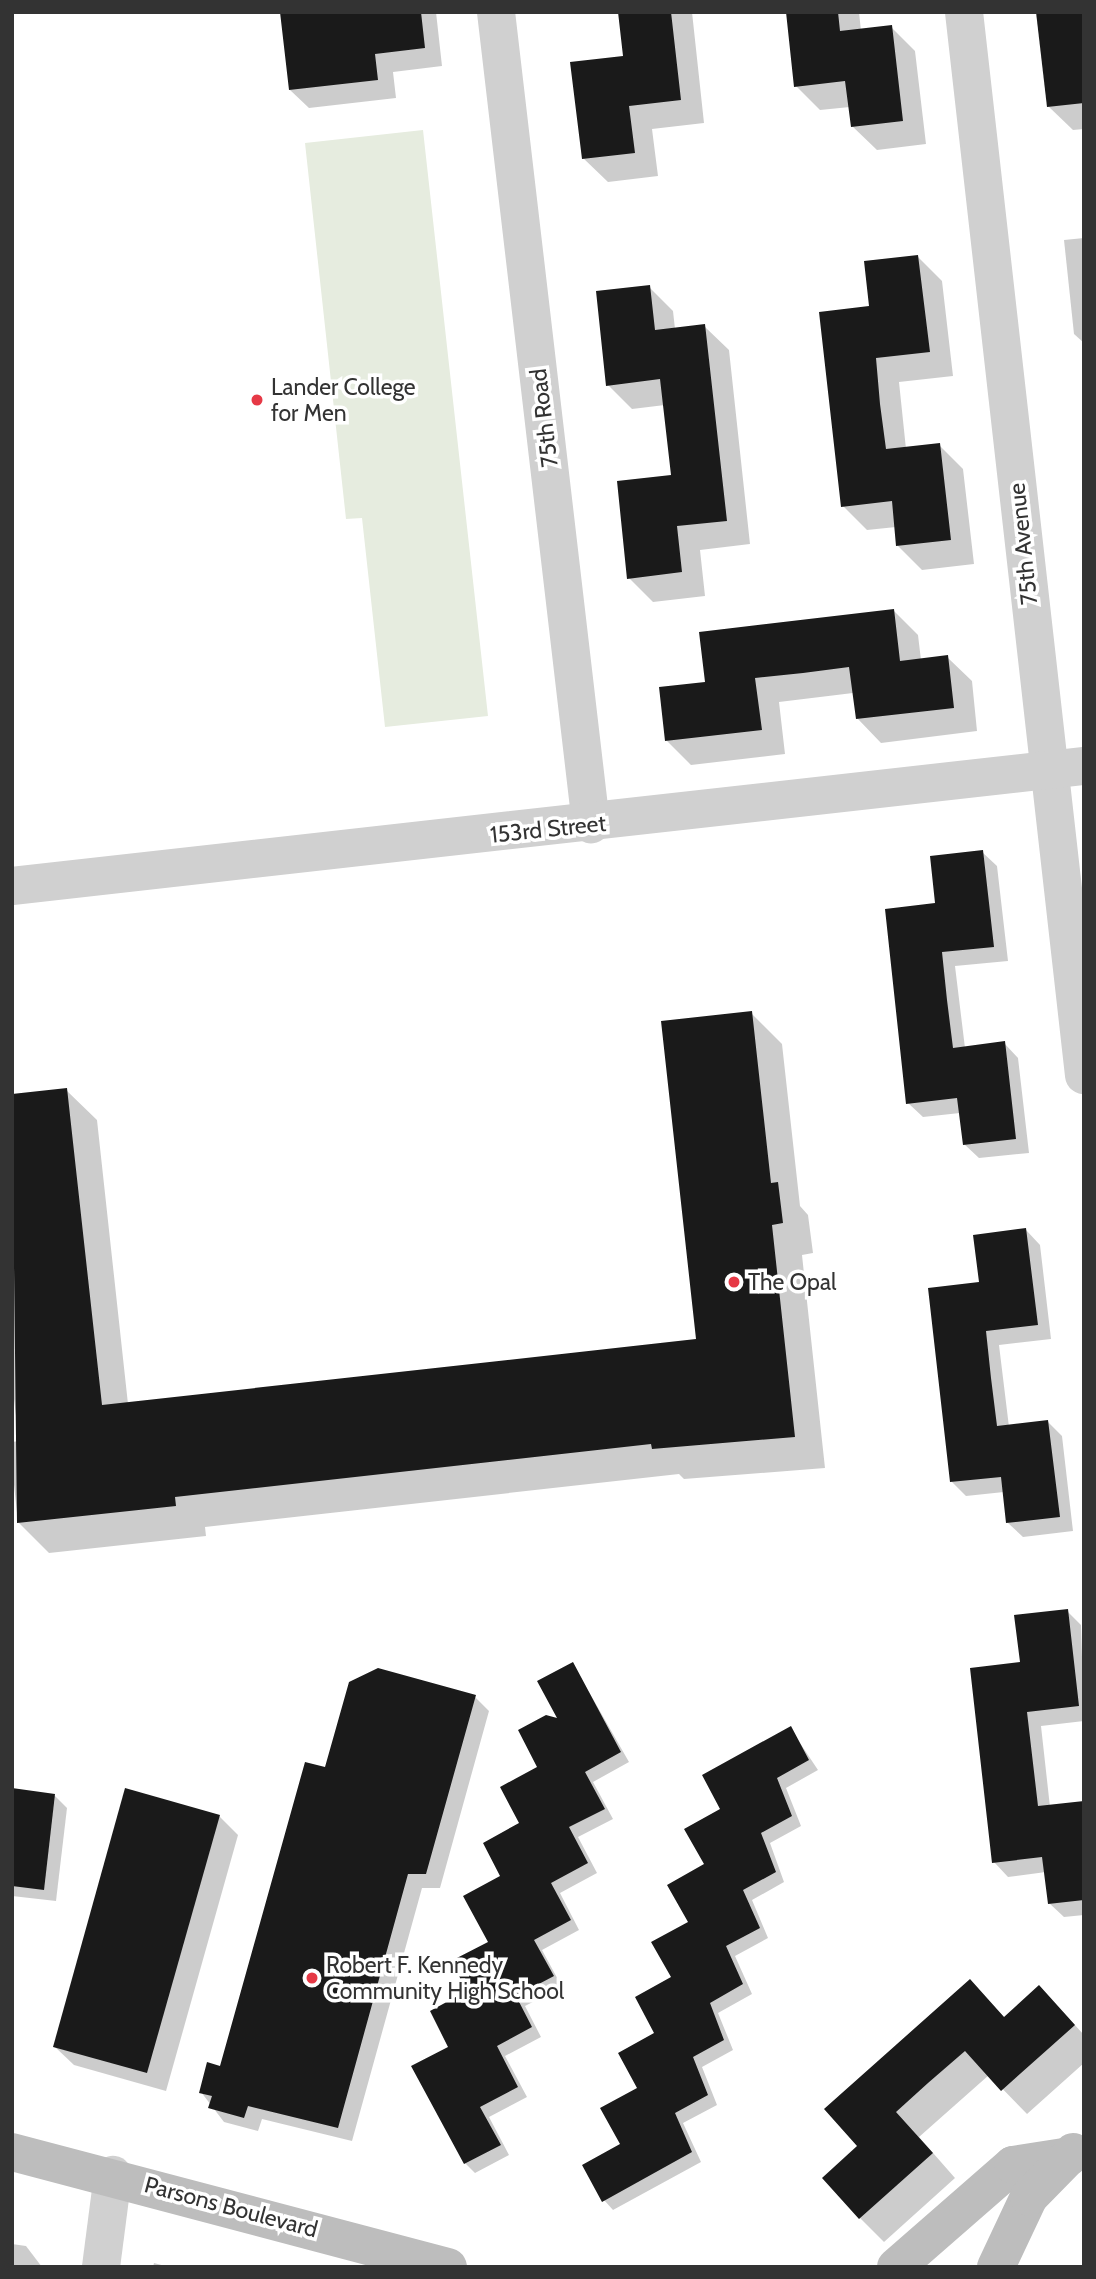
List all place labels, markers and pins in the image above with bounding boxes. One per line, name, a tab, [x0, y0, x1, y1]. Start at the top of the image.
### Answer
place label: Lander College for Men	[271, 373, 416, 427]
marker: Lander College for Men	[249, 392, 265, 408]
place label: The Opal	[748, 1268, 836, 1296]
marker: The Opal	[726, 1274, 742, 1290]
place label: Robert F. Kennedy Community High School	[326, 1951, 564, 2005]
marker: Robert F. Kennedy Community High School	[304, 1970, 320, 1986]

